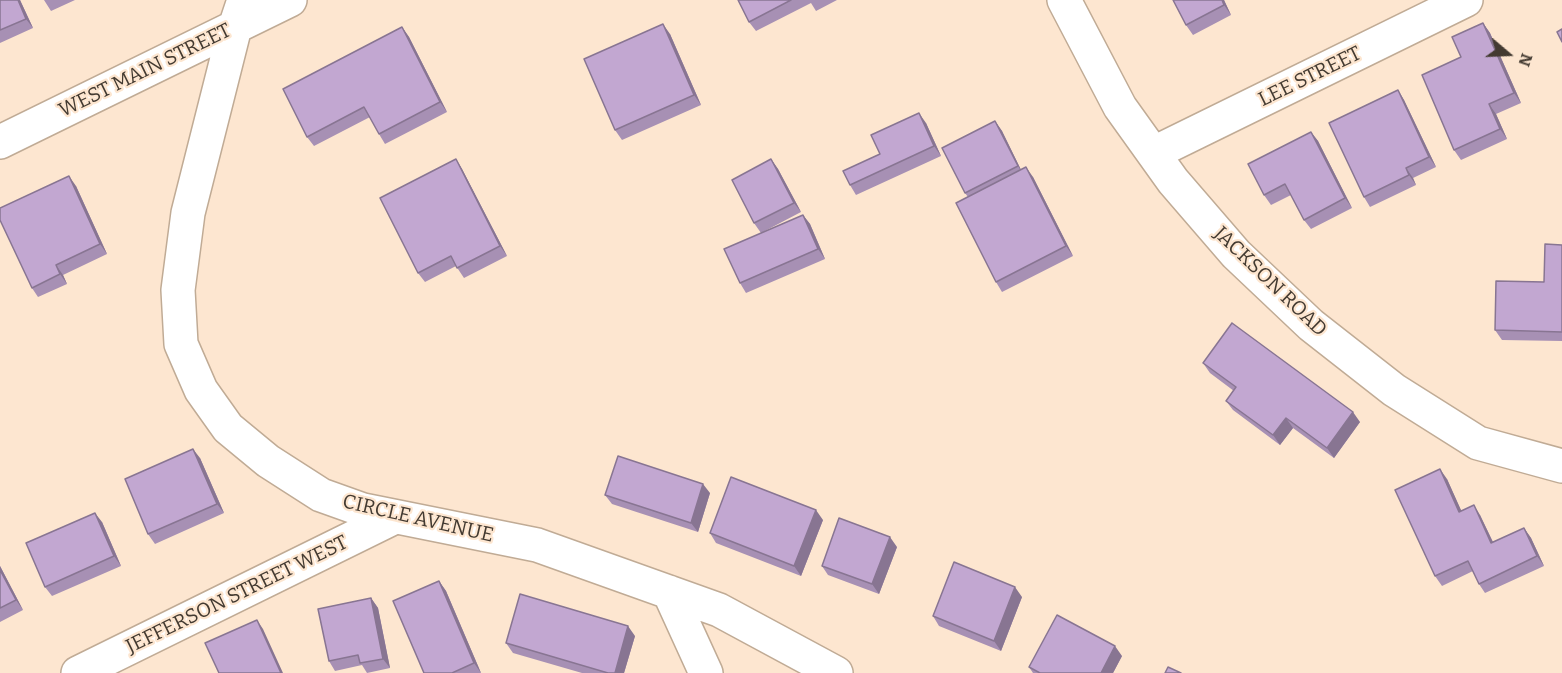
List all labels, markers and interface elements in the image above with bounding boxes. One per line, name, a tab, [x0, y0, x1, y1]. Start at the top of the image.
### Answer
street label: WEST MAIN STREET	[55, 19, 235, 123]
north arrow	[1478, 24, 1538, 84]
street label: LEE STREET	[1255, 42, 1365, 112]
text: N	[1515, 51, 1536, 69]
street label: JACKSON ROAD	[1209, 222, 1331, 342]
street label: CIRCLE AVENUE	[340, 490, 496, 548]
street label: JEFFERSON STREET WEST	[122, 531, 352, 659]

